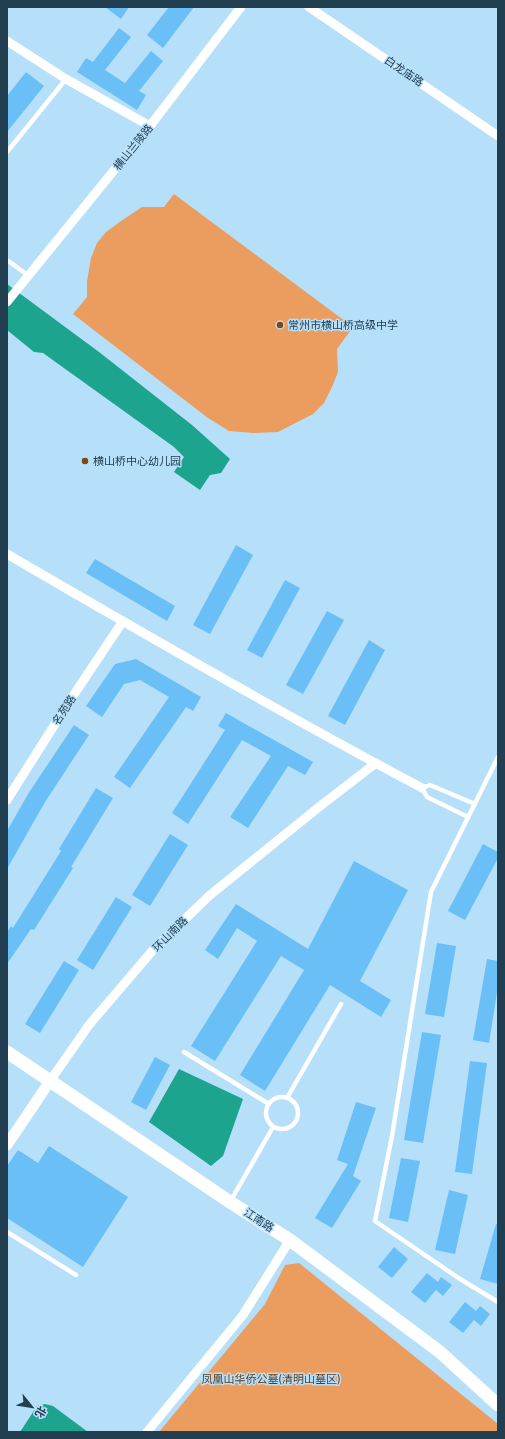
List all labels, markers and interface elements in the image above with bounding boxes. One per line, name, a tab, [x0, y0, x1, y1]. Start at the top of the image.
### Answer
street label: 白龙庙路	[382, 53, 426, 89]
street label: 横山兰陵路	[110, 121, 156, 173]
place label: 常州市横山桥高级中学	[288, 318, 398, 332]
marker: 常州市横山桥高级中学	[275, 320, 285, 330]
place label: 横山桥中心幼儿园	[93, 454, 181, 468]
marker: 横山桥中心幼儿园	[80, 456, 90, 466]
street label: 名苑路	[49, 692, 79, 728]
street label: 环山南路	[149, 913, 191, 955]
street label: 江南路	[241, 1205, 277, 1235]
park label: 凤凰山华侨公墓(清明山墓区)	[202, 1372, 340, 1386]
north arrow	[12, 1387, 52, 1427]
text: 北	[32, 1404, 49, 1420]

